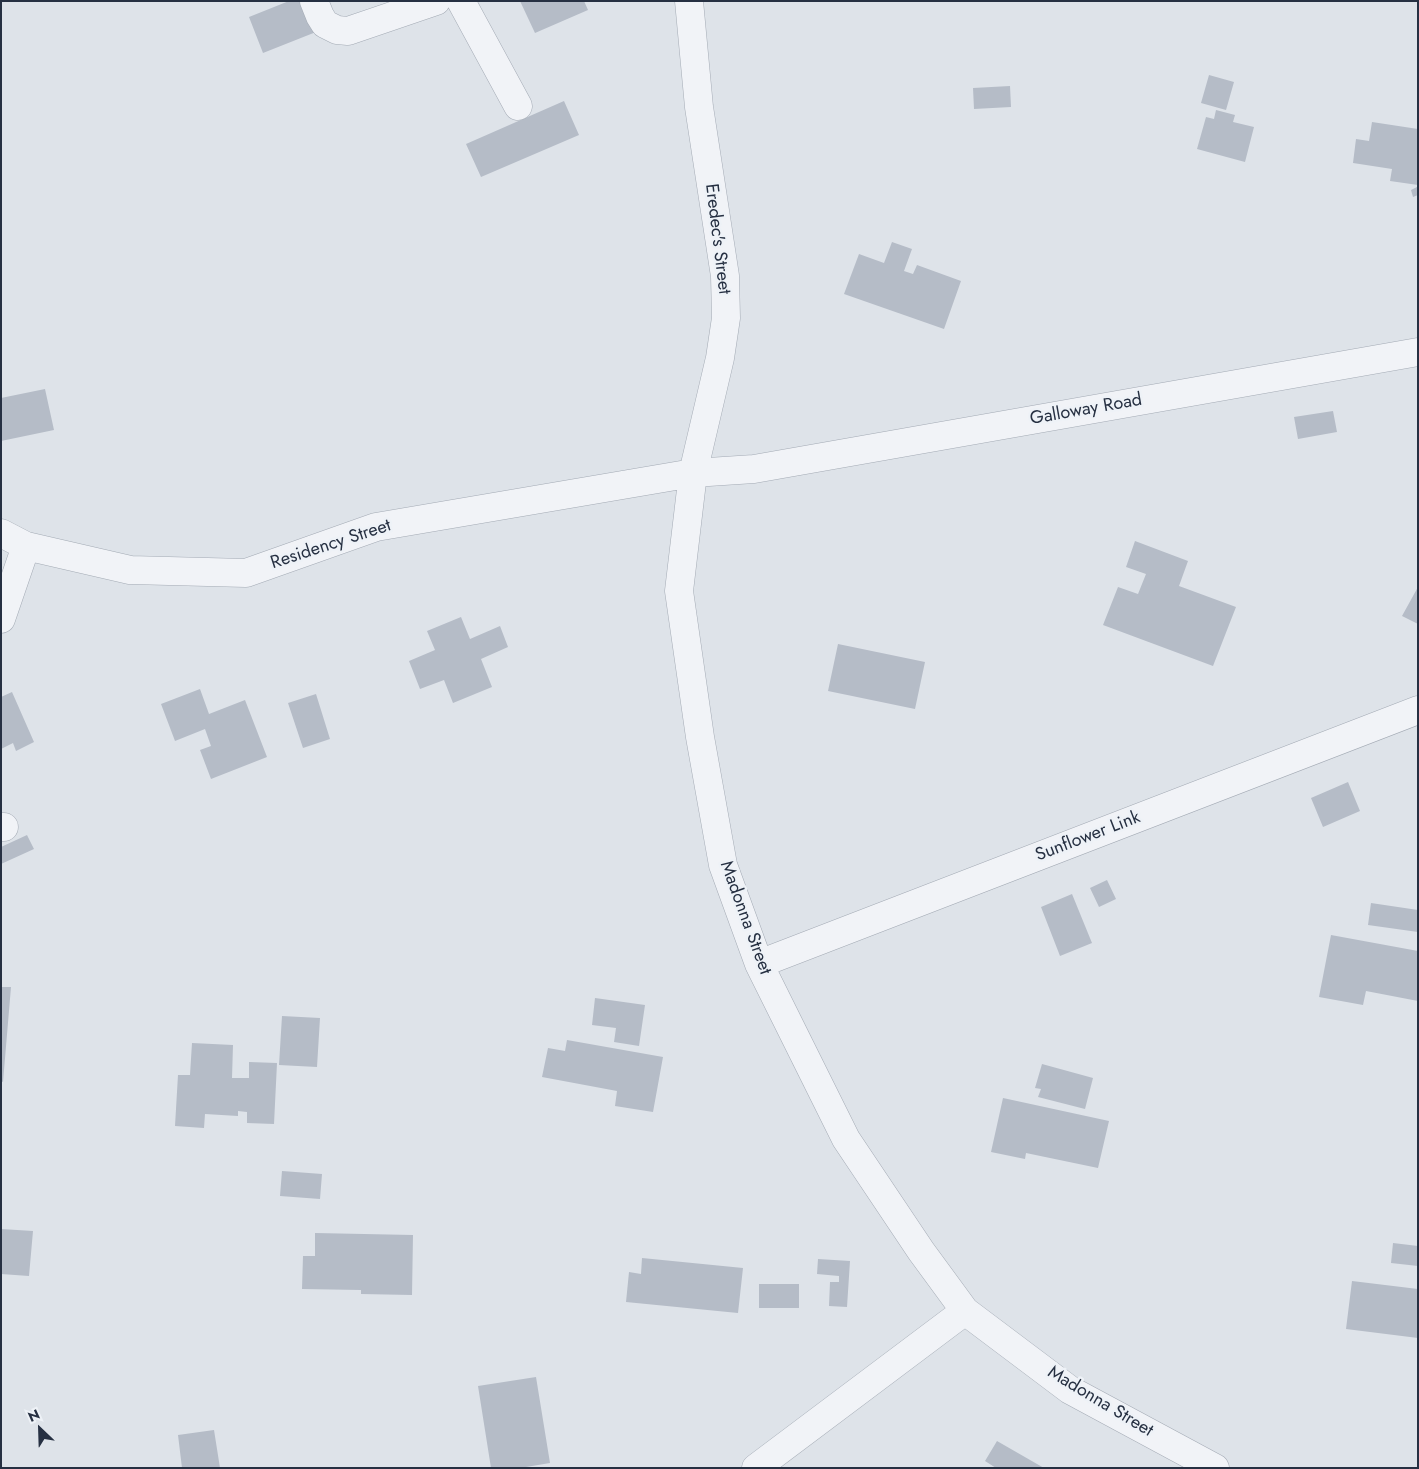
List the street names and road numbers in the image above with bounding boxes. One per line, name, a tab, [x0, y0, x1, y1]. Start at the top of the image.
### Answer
street label: Eredec's Street	[699, 182, 735, 296]
street label: Galloway Road	[1028, 390, 1144, 430]
street label: Residency Street	[268, 515, 394, 575]
street label: Sunflower Link	[1033, 807, 1143, 867]
street label: Madonna Street	[714, 858, 776, 978]
street label: Madonna Street	[1043, 1362, 1157, 1442]

